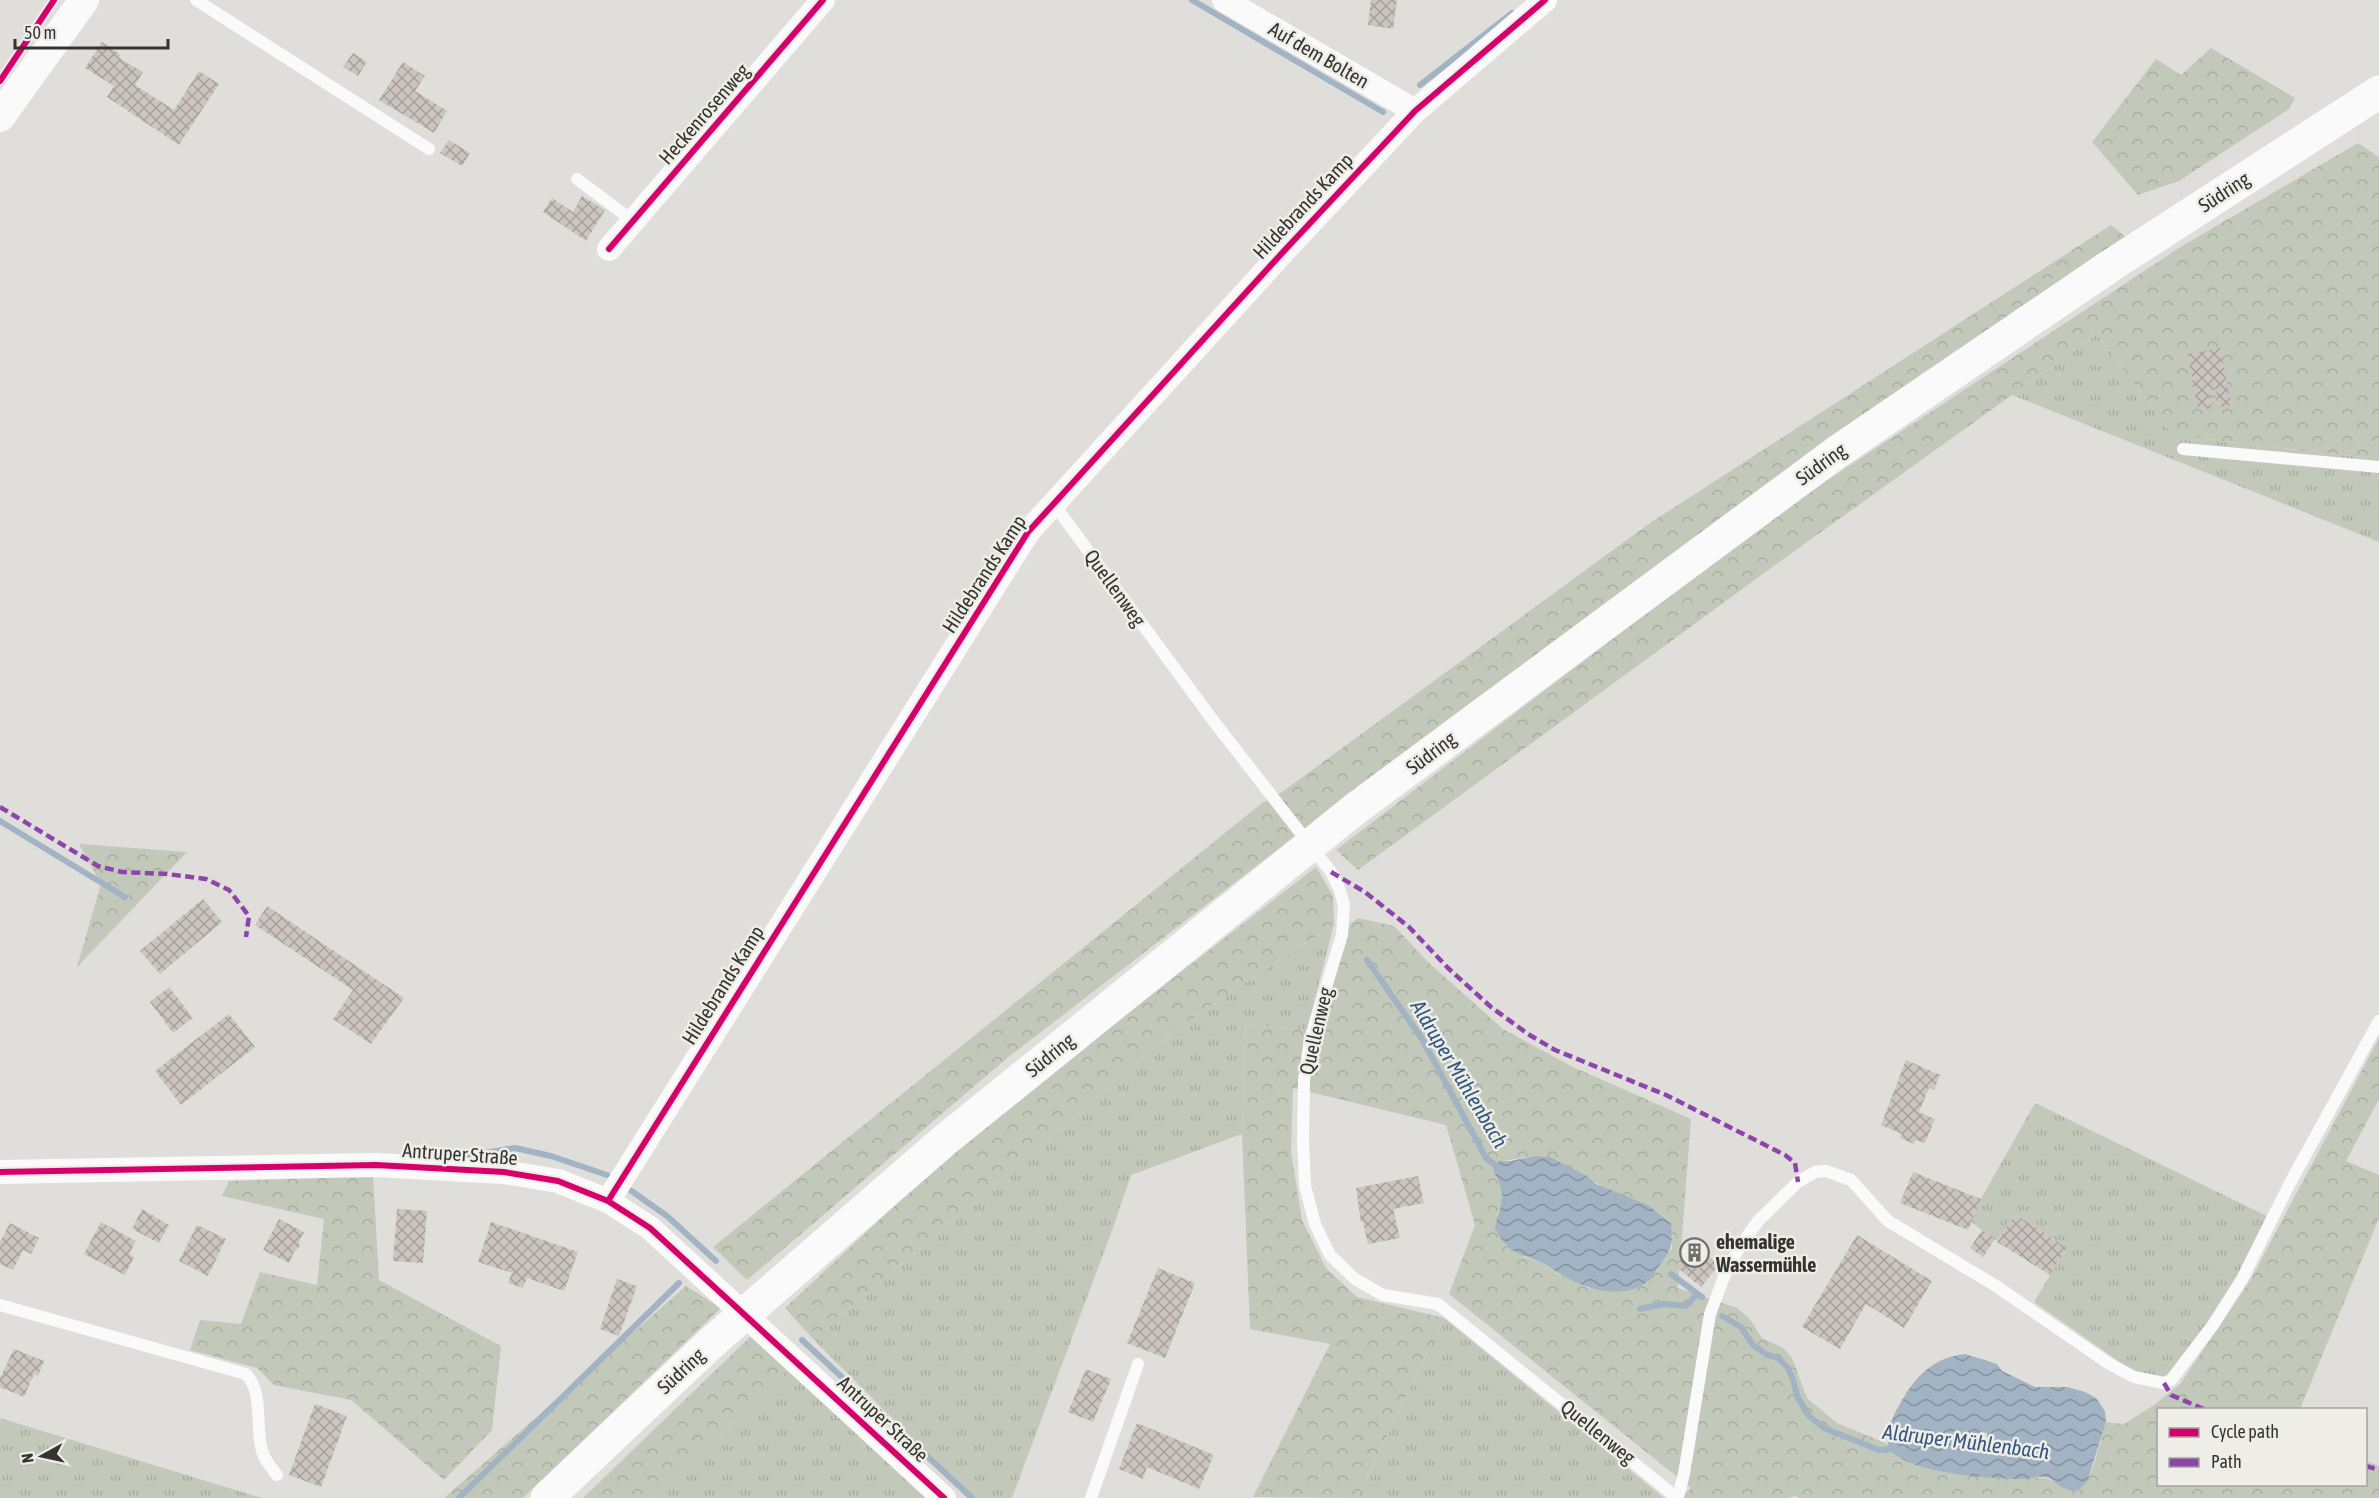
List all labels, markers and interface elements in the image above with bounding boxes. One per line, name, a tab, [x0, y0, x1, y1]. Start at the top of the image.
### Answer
scale bar	[15, 12, 168, 50]
street label: Auf dem Bolten	[1265, 17, 1373, 93]
text: 50 m	[24, 22, 56, 43]
street label: Heckenrosenweg	[654, 58, 754, 169]
street label: Hildebrands Kamp	[1248, 148, 1357, 263]
street label: Südring	[2194, 166, 2254, 217]
street label: Südring	[1791, 437, 1851, 489]
street label: Hildebrands Kamp	[937, 511, 1030, 637]
street label: Quellenweg	[1080, 545, 1151, 631]
street label: Südring	[1401, 726, 1460, 779]
street label: Hildebrands Kamp	[677, 921, 768, 1048]
street label: Quellenweg	[1294, 985, 1337, 1077]
water label: Aldruper Mühlenbach	[1406, 995, 1513, 1151]
street label: Südring	[1021, 1028, 1079, 1081]
street label: Antruper Straße	[402, 1138, 518, 1169]
place label: ehemalige Wassermühle	[1715, 1230, 1816, 1276]
building icon: ehemalige Wassermühle	[1679, 1237, 1711, 1269]
street label: Südring	[652, 1343, 709, 1398]
street label: Antruper Straße	[833, 1371, 933, 1466]
street label: Quellenweg	[1556, 1395, 1640, 1469]
legend	[2157, 1408, 2367, 1486]
water label: Aldruper Mühlenbach	[1881, 1419, 2051, 1463]
text: Cycle path	[2211, 1421, 2279, 1442]
north arrow	[12, 1426, 72, 1486]
text: Path	[2211, 1451, 2242, 1472]
text: N	[18, 1452, 37, 1464]

